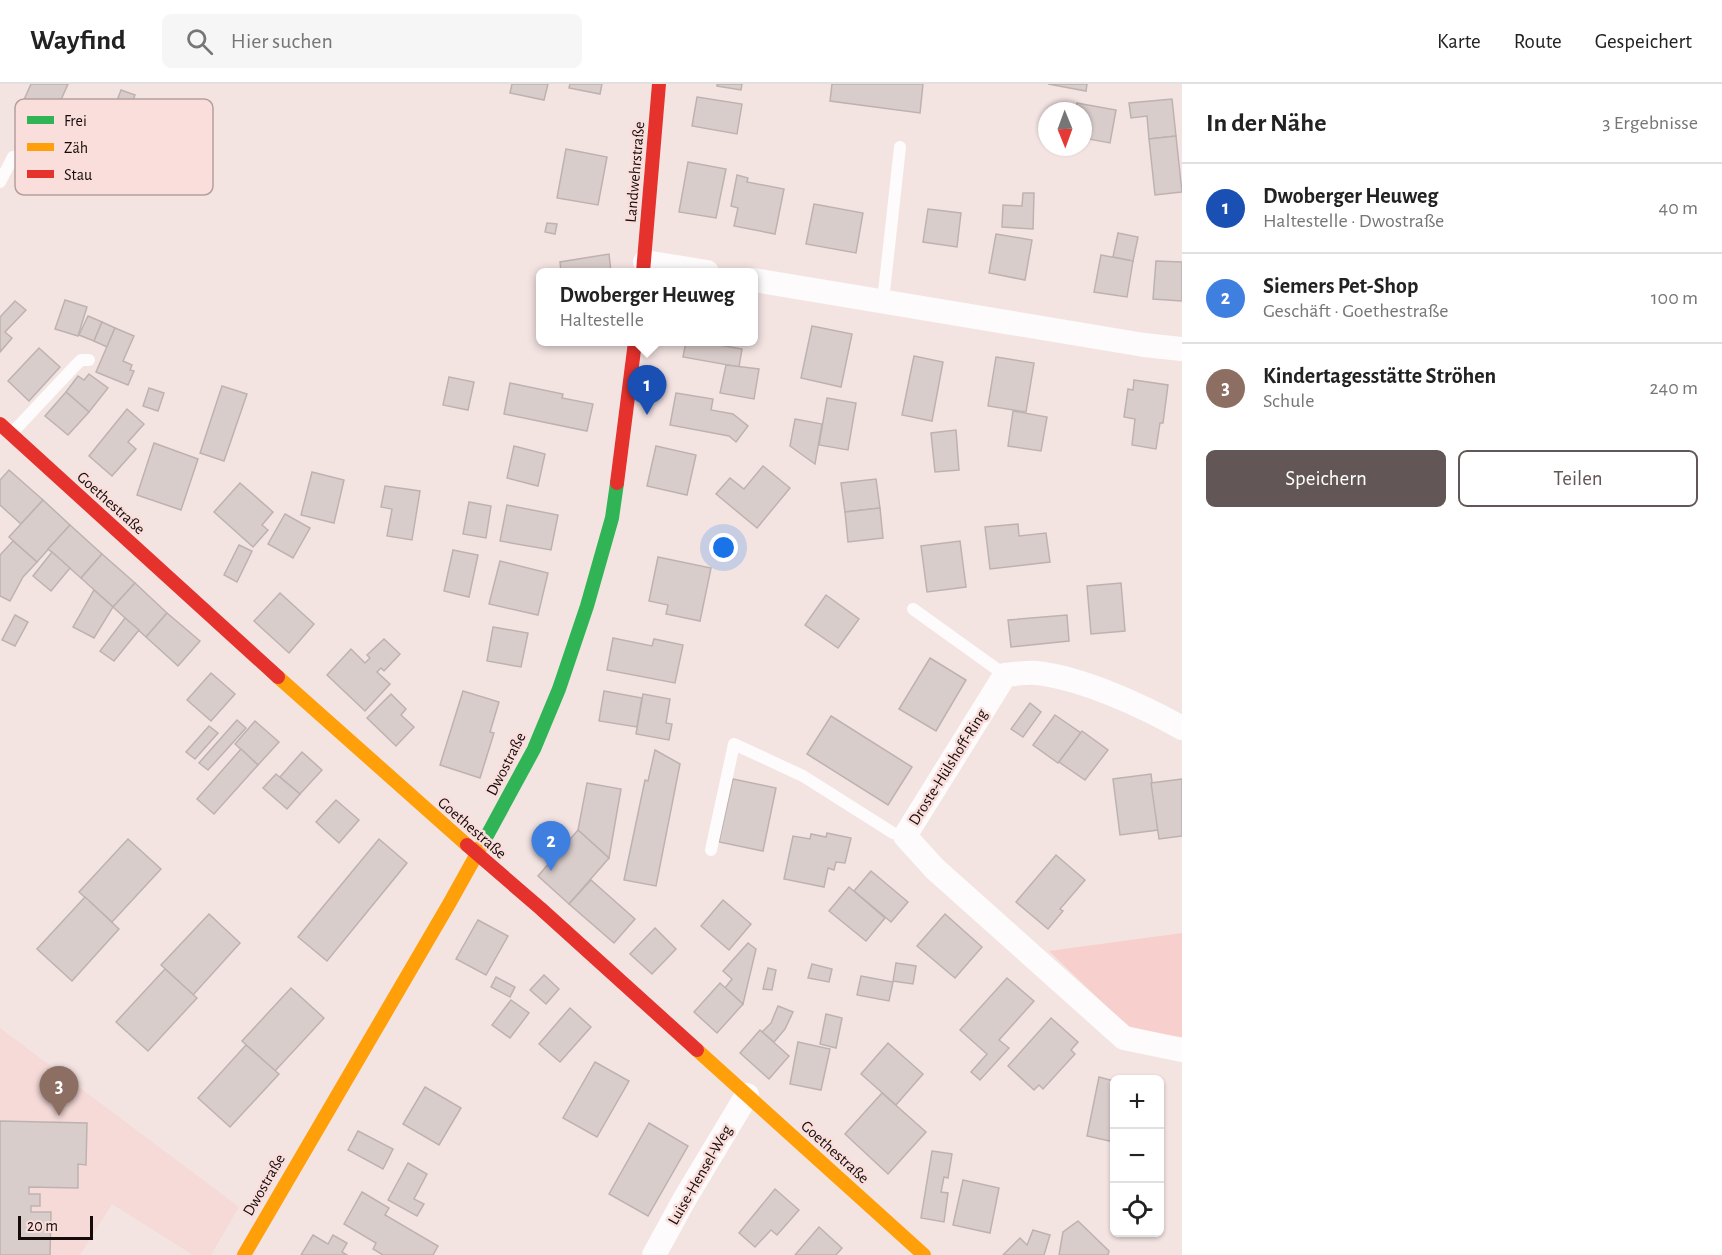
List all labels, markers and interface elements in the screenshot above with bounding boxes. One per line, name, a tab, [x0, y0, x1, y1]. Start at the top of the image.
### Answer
search box	[162, 14, 582, 68]
icon: search	[183, 25, 216, 58]
text: Wayfind	[30, 27, 126, 55]
text: Hier suchen	[231, 30, 333, 52]
text: Karte	[1437, 31, 1481, 52]
text: Route	[1514, 31, 1562, 52]
text: Gespeichert	[1595, 31, 1692, 52]
legend	[15, 99, 213, 195]
north arrow	[1038, 102, 1092, 156]
text: In der Nähe	[1206, 110, 1326, 136]
text: Frei	[64, 113, 87, 129]
text: 3 Ergebnisse	[1602, 113, 1698, 133]
street label: Landwehrstraße	[623, 121, 647, 223]
text: Zäh	[64, 140, 88, 156]
text: Stau	[64, 167, 92, 183]
text: Dwoberger Heuweg	[1263, 185, 1438, 207]
text: 1	[1222, 198, 1229, 218]
text: 40 m	[1659, 198, 1698, 218]
text: Haltestelle · Dwostraße	[1263, 211, 1444, 231]
popup	[536, 268, 758, 346]
text: Siemers Pet-Shop	[1263, 275, 1418, 297]
text: Dwoberger Heuweg	[559, 284, 735, 306]
text: 2	[1221, 288, 1230, 308]
text: 100 m	[1651, 288, 1698, 308]
text: Geschäft · Goethestraße	[1263, 301, 1448, 321]
text: Haltestelle	[559, 310, 644, 330]
text: Kindertagesstätte Ströhen	[1263, 365, 1496, 387]
pin: 1	[628, 366, 666, 415]
text: 3	[1221, 378, 1230, 398]
text: 240 m	[1649, 378, 1698, 398]
text: Schule	[1263, 391, 1315, 411]
button: Speichern	[1206, 450, 1446, 507]
button: Teilen	[1458, 450, 1698, 507]
street label: Goethestraße	[74, 469, 148, 537]
your location	[709, 533, 738, 562]
street label: Droste-Hülshoff-Ring	[906, 706, 990, 828]
street label: Dwostraße	[483, 730, 529, 798]
street label: Goethestraße	[435, 794, 509, 862]
pin: 2	[532, 822, 570, 871]
pin: 3	[40, 1066, 78, 1116]
map controls	[1110, 1075, 1164, 1237]
button: +	[1110, 1075, 1164, 1129]
street label: Goethestraße	[798, 1118, 872, 1186]
street label: Luise-Hensel-Weg	[665, 1122, 735, 1228]
button: −	[1110, 1129, 1164, 1183]
street label: Dwostraße	[240, 1151, 288, 1219]
button: locate	[1110, 1183, 1164, 1237]
scale bar	[18, 1213, 93, 1240]
text: 20 m	[27, 1218, 58, 1234]

